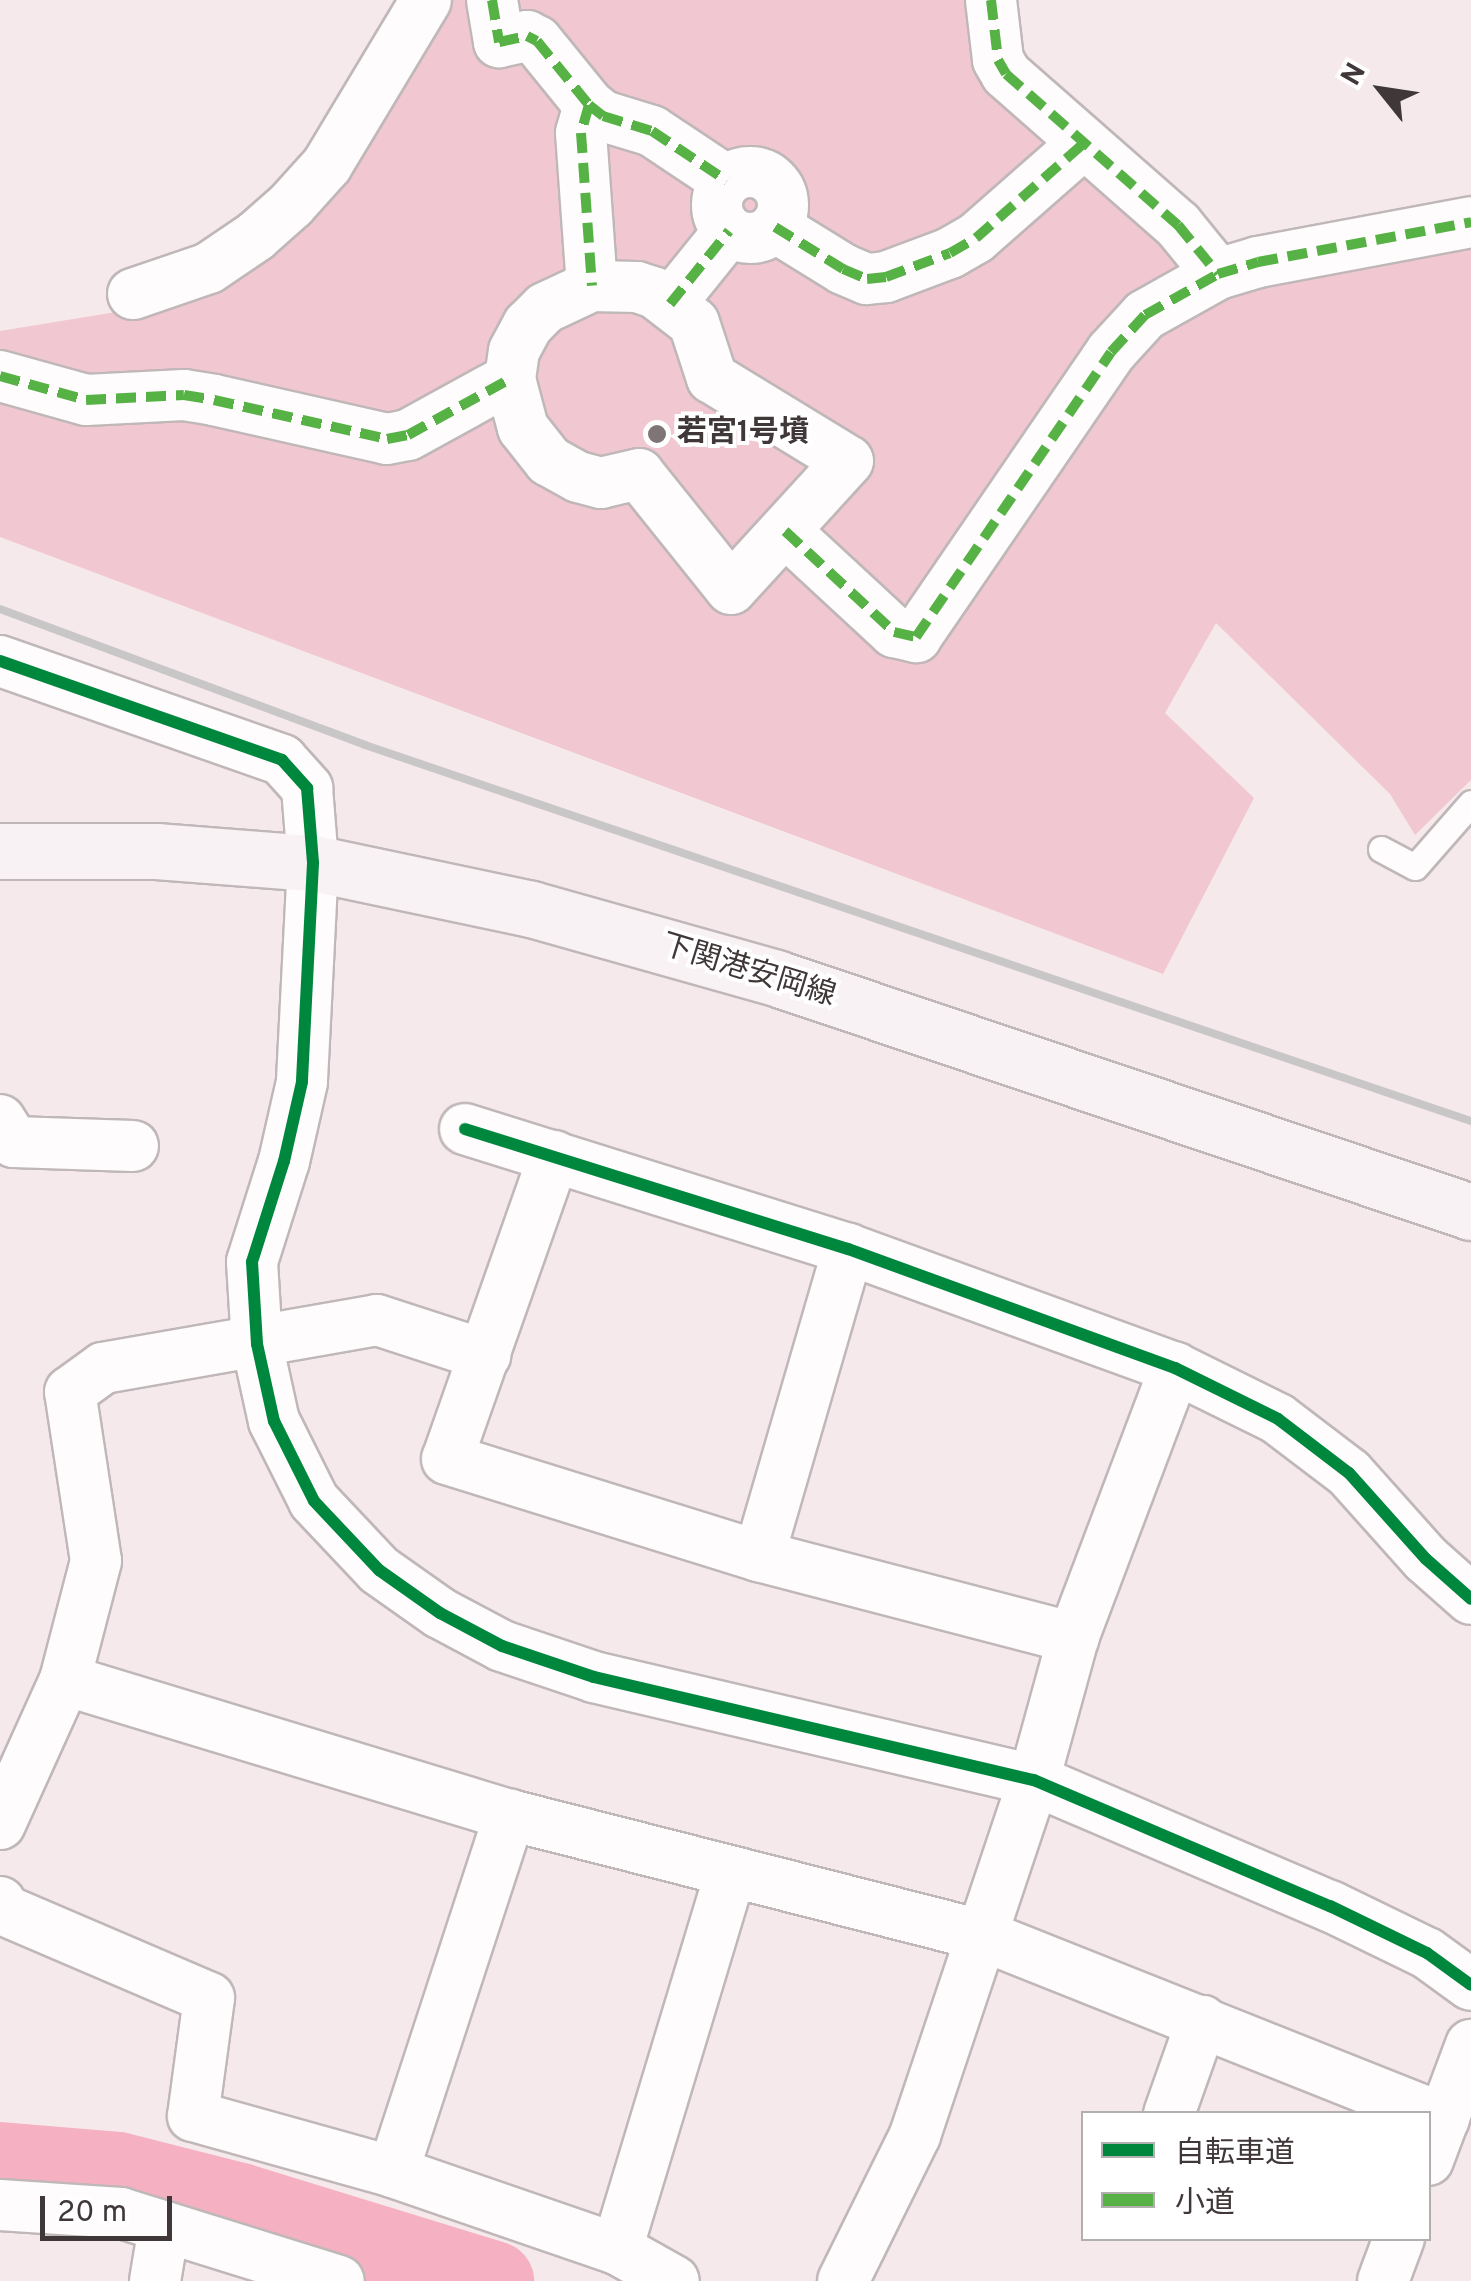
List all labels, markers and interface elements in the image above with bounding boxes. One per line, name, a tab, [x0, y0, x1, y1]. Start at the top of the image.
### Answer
north arrow	[1331, 40, 1431, 140]
text: N	[1334, 57, 1376, 93]
place label: 若宮1号墳	[677, 416, 809, 452]
marker: 若宮1号墳	[646, 423, 668, 445]
street label: 下関港安岡線	[657, 928, 839, 1016]
legend	[1081, 2111, 1431, 2241]
text: 自転車道	[1175, 2136, 1295, 2173]
scale bar	[45, 2176, 178, 2238]
text: 小道	[1175, 2186, 1235, 2223]
text: 20 m	[57, 2195, 127, 2232]

